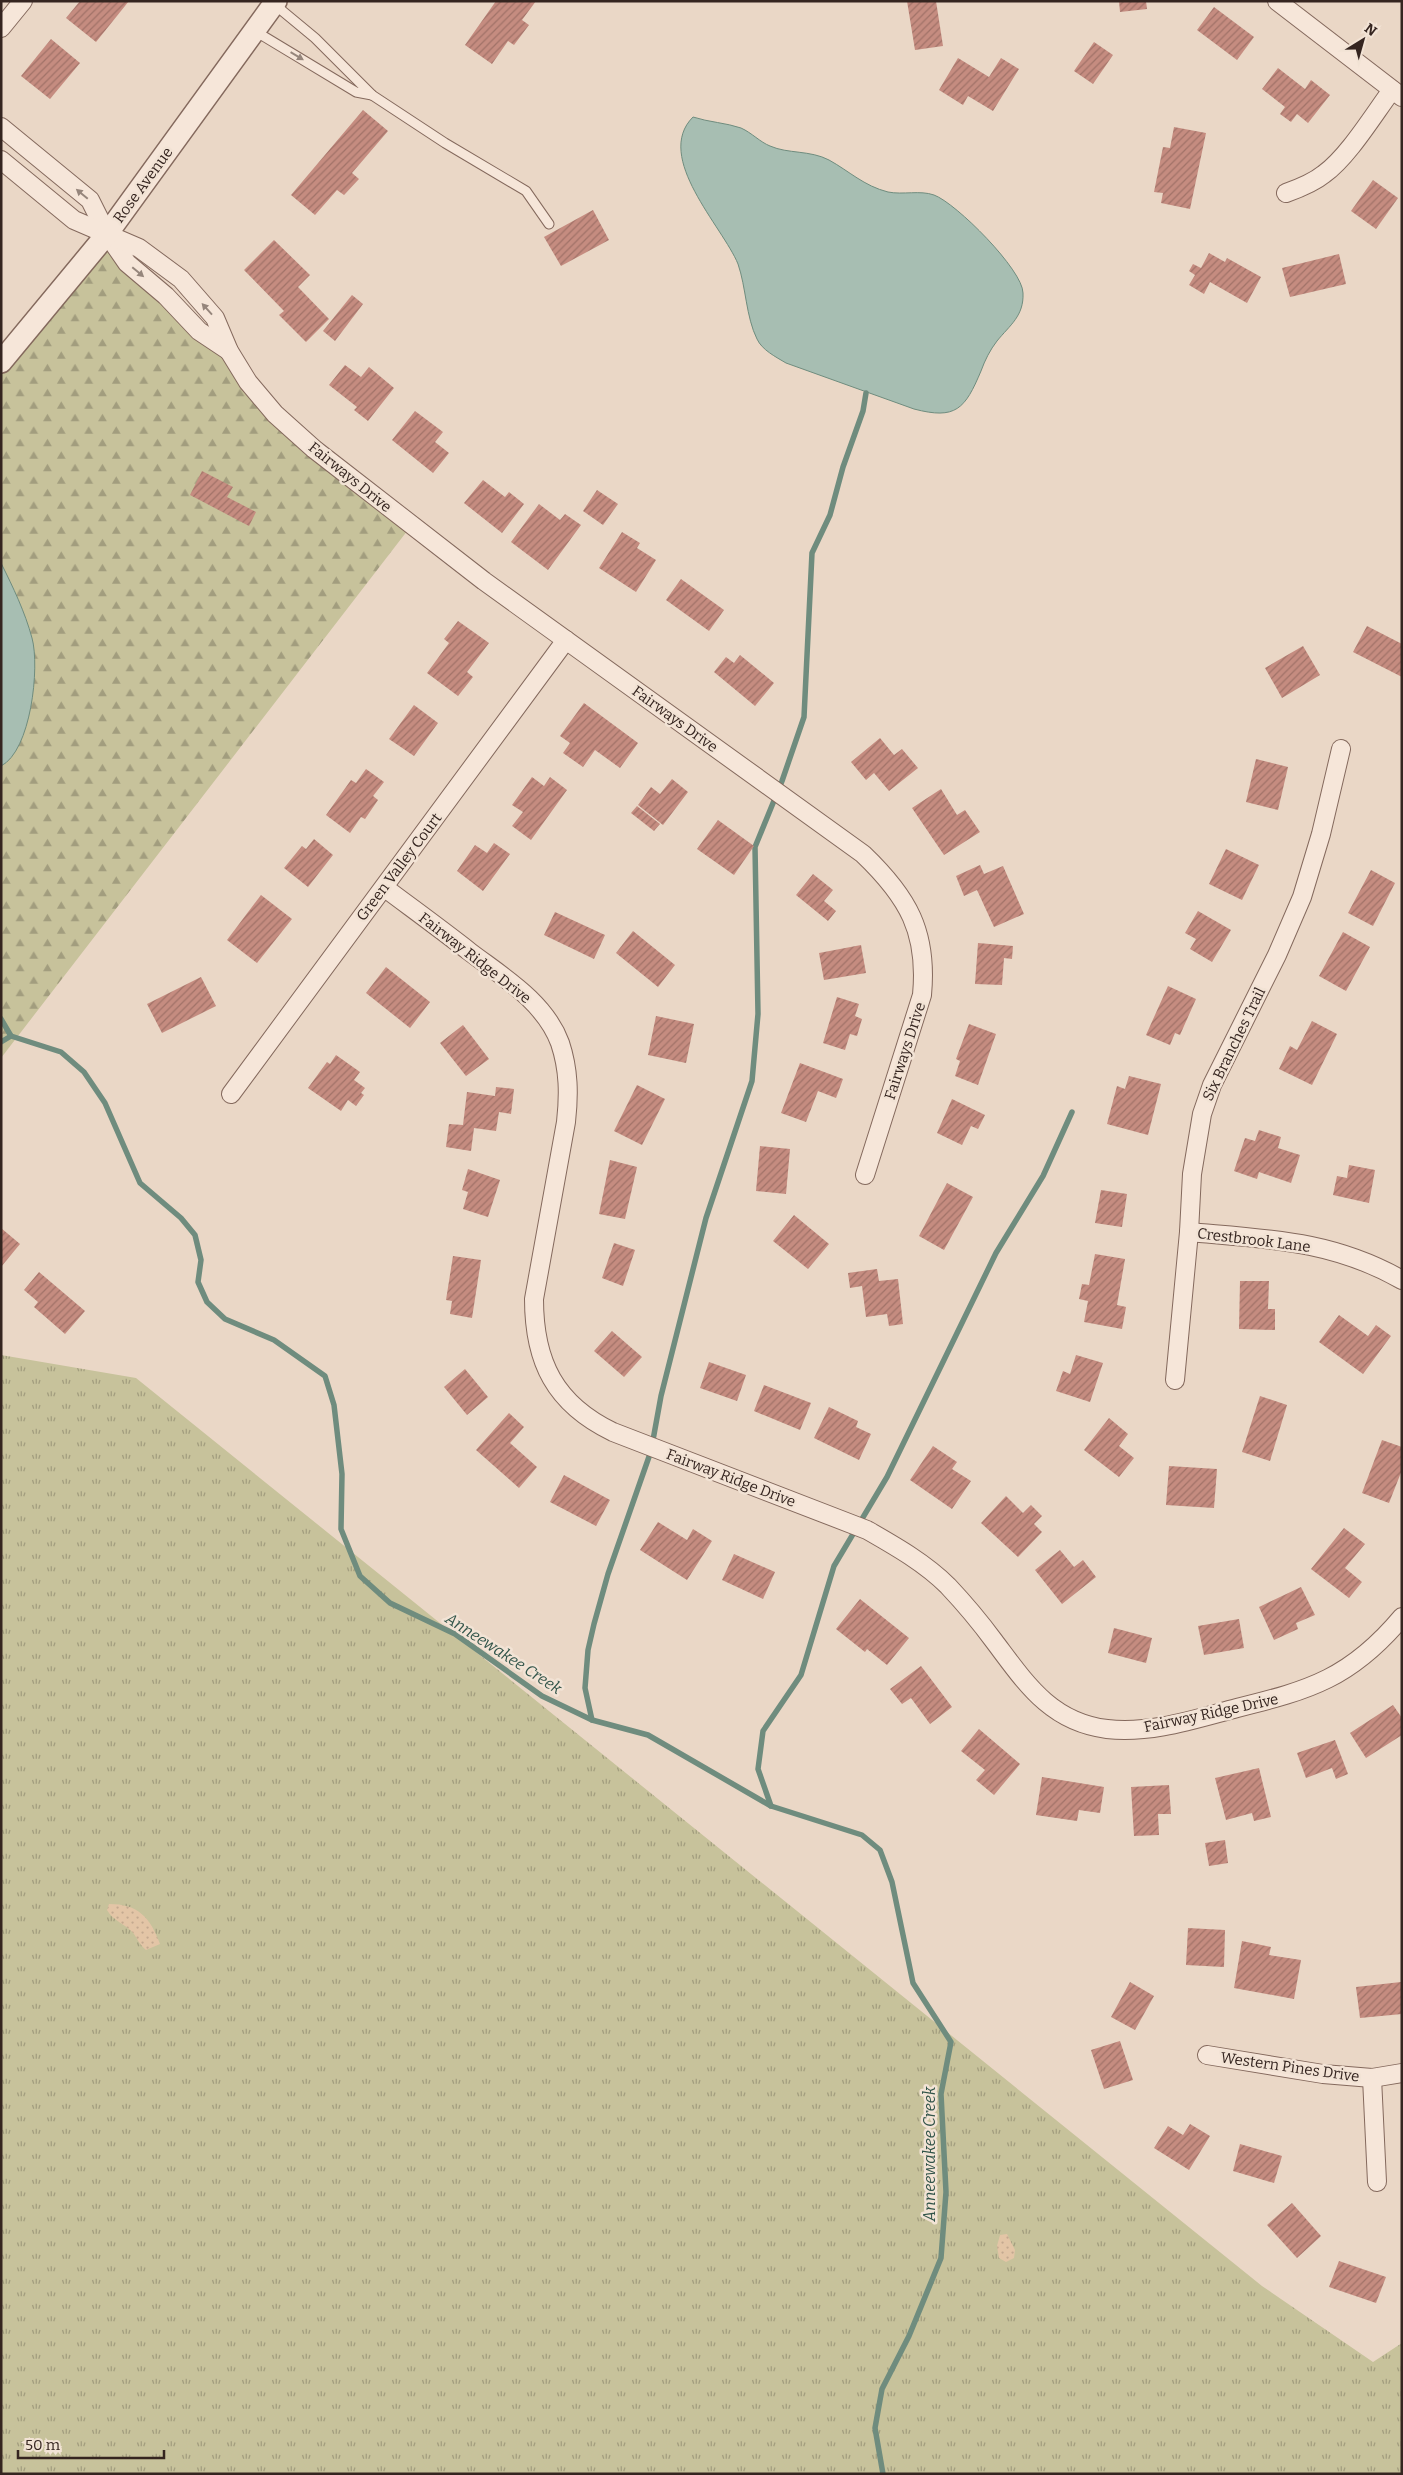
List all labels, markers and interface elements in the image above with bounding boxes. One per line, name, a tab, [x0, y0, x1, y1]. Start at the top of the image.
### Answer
north arrow	[1338, 15, 1388, 65]
text: N	[1361, 20, 1380, 40]
one-way arrow	[290, 51, 303, 60]
street label: Rose Avenue	[109, 144, 177, 226]
one-way arrow	[76, 188, 89, 199]
one-way arrow	[132, 266, 144, 277]
one-way arrow	[201, 303, 213, 315]
street label: Fairways Drive	[305, 438, 395, 516]
street label: Fairways Drive	[629, 682, 721, 756]
street label: Green Valley Court	[353, 809, 446, 924]
street label: Fairway Ridge Drive	[415, 909, 535, 1007]
street label: Six Branches Trail	[1199, 984, 1269, 1104]
street label: Fairways Drive	[881, 1000, 929, 1102]
street label: Crestbrook Lane	[1196, 1224, 1312, 1256]
street label: Fairway Ridge Drive	[664, 1445, 798, 1511]
water label: Anneewakee Creek	[441, 1608, 566, 1698]
street label: Fairway Ridge Drive	[1142, 1690, 1280, 1736]
street label: Western Pines Drive	[1219, 2048, 1361, 2086]
water label: Anneewakee Creek	[920, 2086, 939, 2222]
scale bar	[18, 2428, 164, 2460]
text: 50 m	[25, 2436, 61, 2454]

